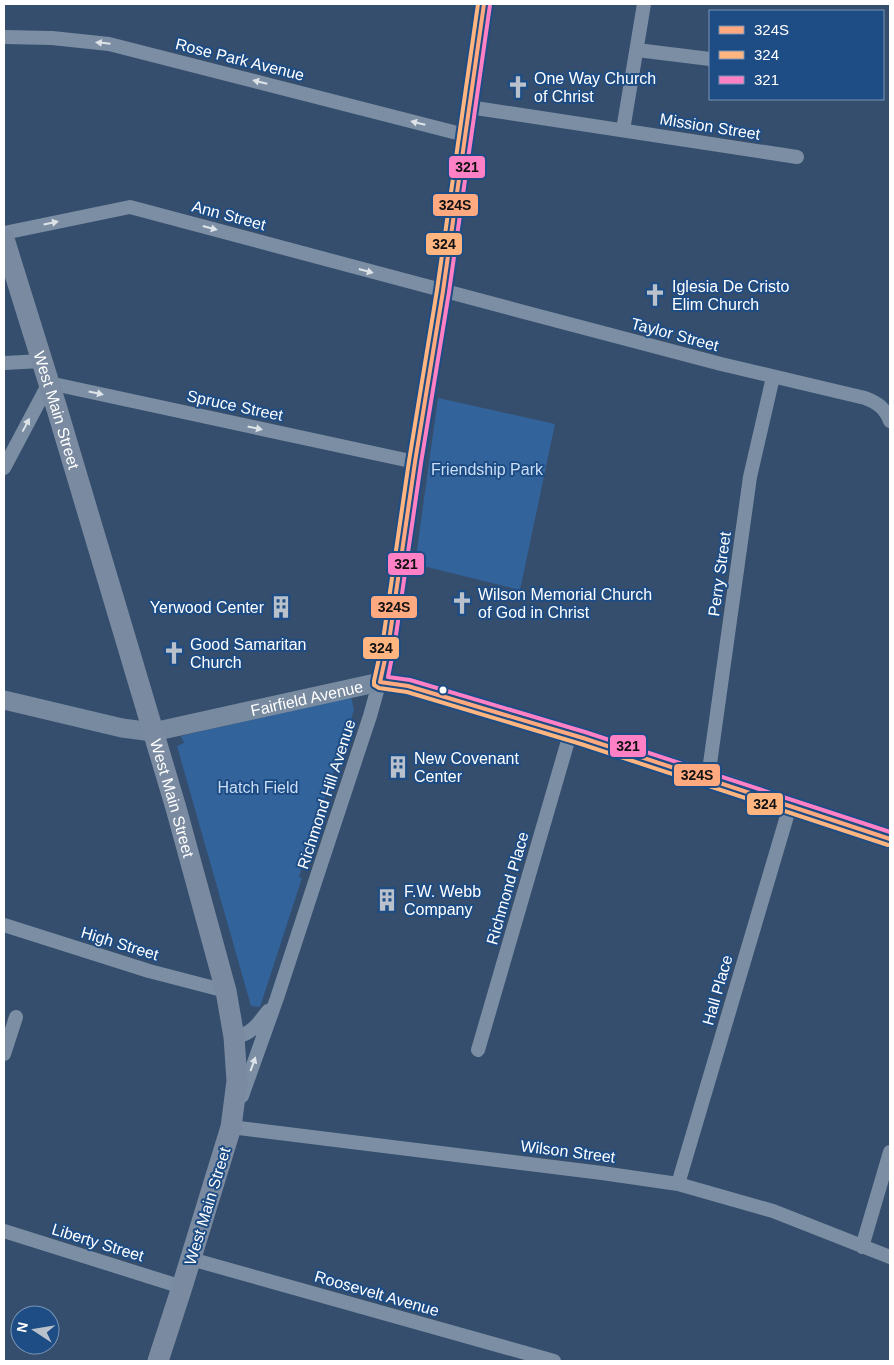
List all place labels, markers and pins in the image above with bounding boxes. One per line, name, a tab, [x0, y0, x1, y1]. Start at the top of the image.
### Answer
place label: One Way Church of Christ	[534, 70, 656, 105]
church icon: One Way Church of Christ	[505, 74, 531, 100]
place label: Iglesia De Cristo Elim Church	[672, 278, 789, 313]
church icon: Iglesia De Cristo Elim Church	[642, 282, 668, 308]
place label: Wilson Memorial Church of God in Christ	[478, 586, 652, 621]
church icon: Wilson Memorial Church of God in Christ	[449, 590, 475, 616]
building icon: Yerwood Center	[268, 594, 294, 620]
place label: Yerwood Center	[150, 599, 265, 616]
place label: Good Samaritan Church	[190, 636, 307, 671]
church icon: Good Samaritan Church	[161, 640, 187, 666]
unlabelled marker	[438, 685, 448, 695]
place label: New Covenant Center	[414, 750, 520, 785]
building icon: New Covenant Center	[385, 754, 411, 780]
place label: F.W. Webb Company	[404, 883, 481, 918]
building icon: F.W. Webb Company	[374, 887, 400, 913]

